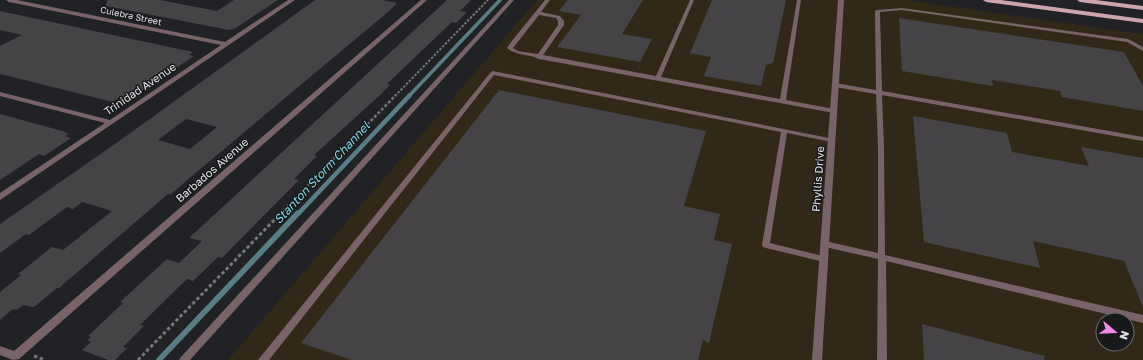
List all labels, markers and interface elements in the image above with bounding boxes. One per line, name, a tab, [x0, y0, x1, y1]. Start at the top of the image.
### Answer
street label: Culebra Street	[99, 4, 163, 27]
street label: Trinidad Avenue	[101, 60, 178, 117]
water label: Stanton Storm Channel	[270, 118, 374, 227]
street label: Barbados Avenue	[173, 135, 251, 205]
street label: Phyllis Drive	[809, 146, 826, 212]
north arrow	[1095, 312, 1135, 352]
text: N	[1117, 329, 1132, 341]

